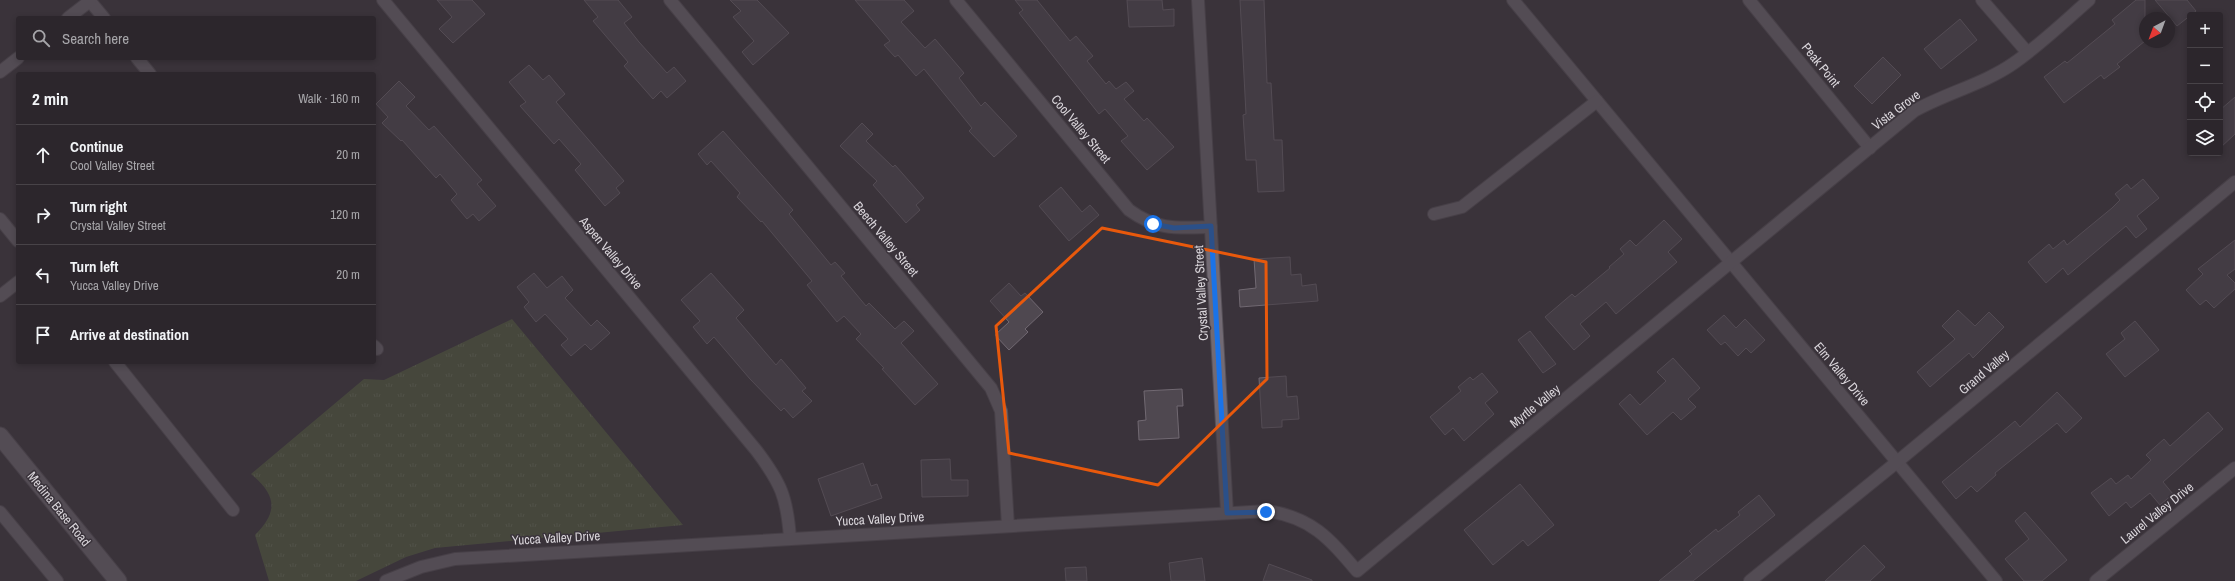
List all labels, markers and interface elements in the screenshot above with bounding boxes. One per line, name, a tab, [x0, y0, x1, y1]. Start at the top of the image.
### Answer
north arrow	[2139, 12, 2175, 48]
map controls	[2187, 12, 2223, 156]
button: +	[2187, 12, 2223, 48]
search box	[16, 16, 376, 60]
icon: search	[30, 27, 52, 49]
text: Search here	[62, 28, 129, 49]
street label: Peak Point	[1798, 39, 1844, 91]
button: −	[2187, 48, 2223, 84]
button: locate	[2187, 84, 2223, 120]
street label: Vista Grove	[1868, 86, 1924, 134]
text: 2 min	[32, 87, 68, 110]
text: Walk · 160 m	[298, 90, 360, 107]
street label: Cool Valley Street	[1047, 91, 1115, 167]
button: layers	[2187, 120, 2223, 156]
text: Continue	[70, 136, 123, 157]
icon: ahead	[32, 144, 54, 166]
text: 20 m	[336, 146, 360, 163]
text: Cool Valley Street	[70, 157, 155, 174]
text: Turn right	[70, 196, 127, 217]
street label: Beech Valley Street	[850, 198, 922, 280]
icon: right	[32, 204, 54, 226]
text: 120 m	[330, 206, 360, 223]
street label: Aspen Valley Drive	[575, 212, 646, 293]
route start	[1144, 215, 1162, 233]
text: Crystal Valley Street	[70, 217, 166, 234]
street label: Crystal Valley Street	[1190, 245, 1212, 341]
text: Turn left	[70, 256, 118, 277]
icon: left	[32, 264, 54, 286]
text: 20 m	[336, 266, 360, 283]
text: Yucca Valley Drive	[70, 277, 159, 294]
icon: arrive	[32, 324, 54, 346]
text: Arrive at destination	[70, 324, 189, 345]
street label: Elm Valley Drive	[1810, 339, 1874, 409]
street label: Grand Valley	[1955, 346, 2013, 398]
street label: Myrtle Valley	[1506, 380, 1564, 432]
street label: Medina Base Road	[24, 468, 94, 550]
street label: Laurel Valley Drive	[2117, 478, 2197, 548]
route end	[1257, 503, 1275, 521]
street label: Yucca Valley Drive	[835, 508, 925, 530]
street label: Yucca Valley Drive	[511, 527, 601, 549]

